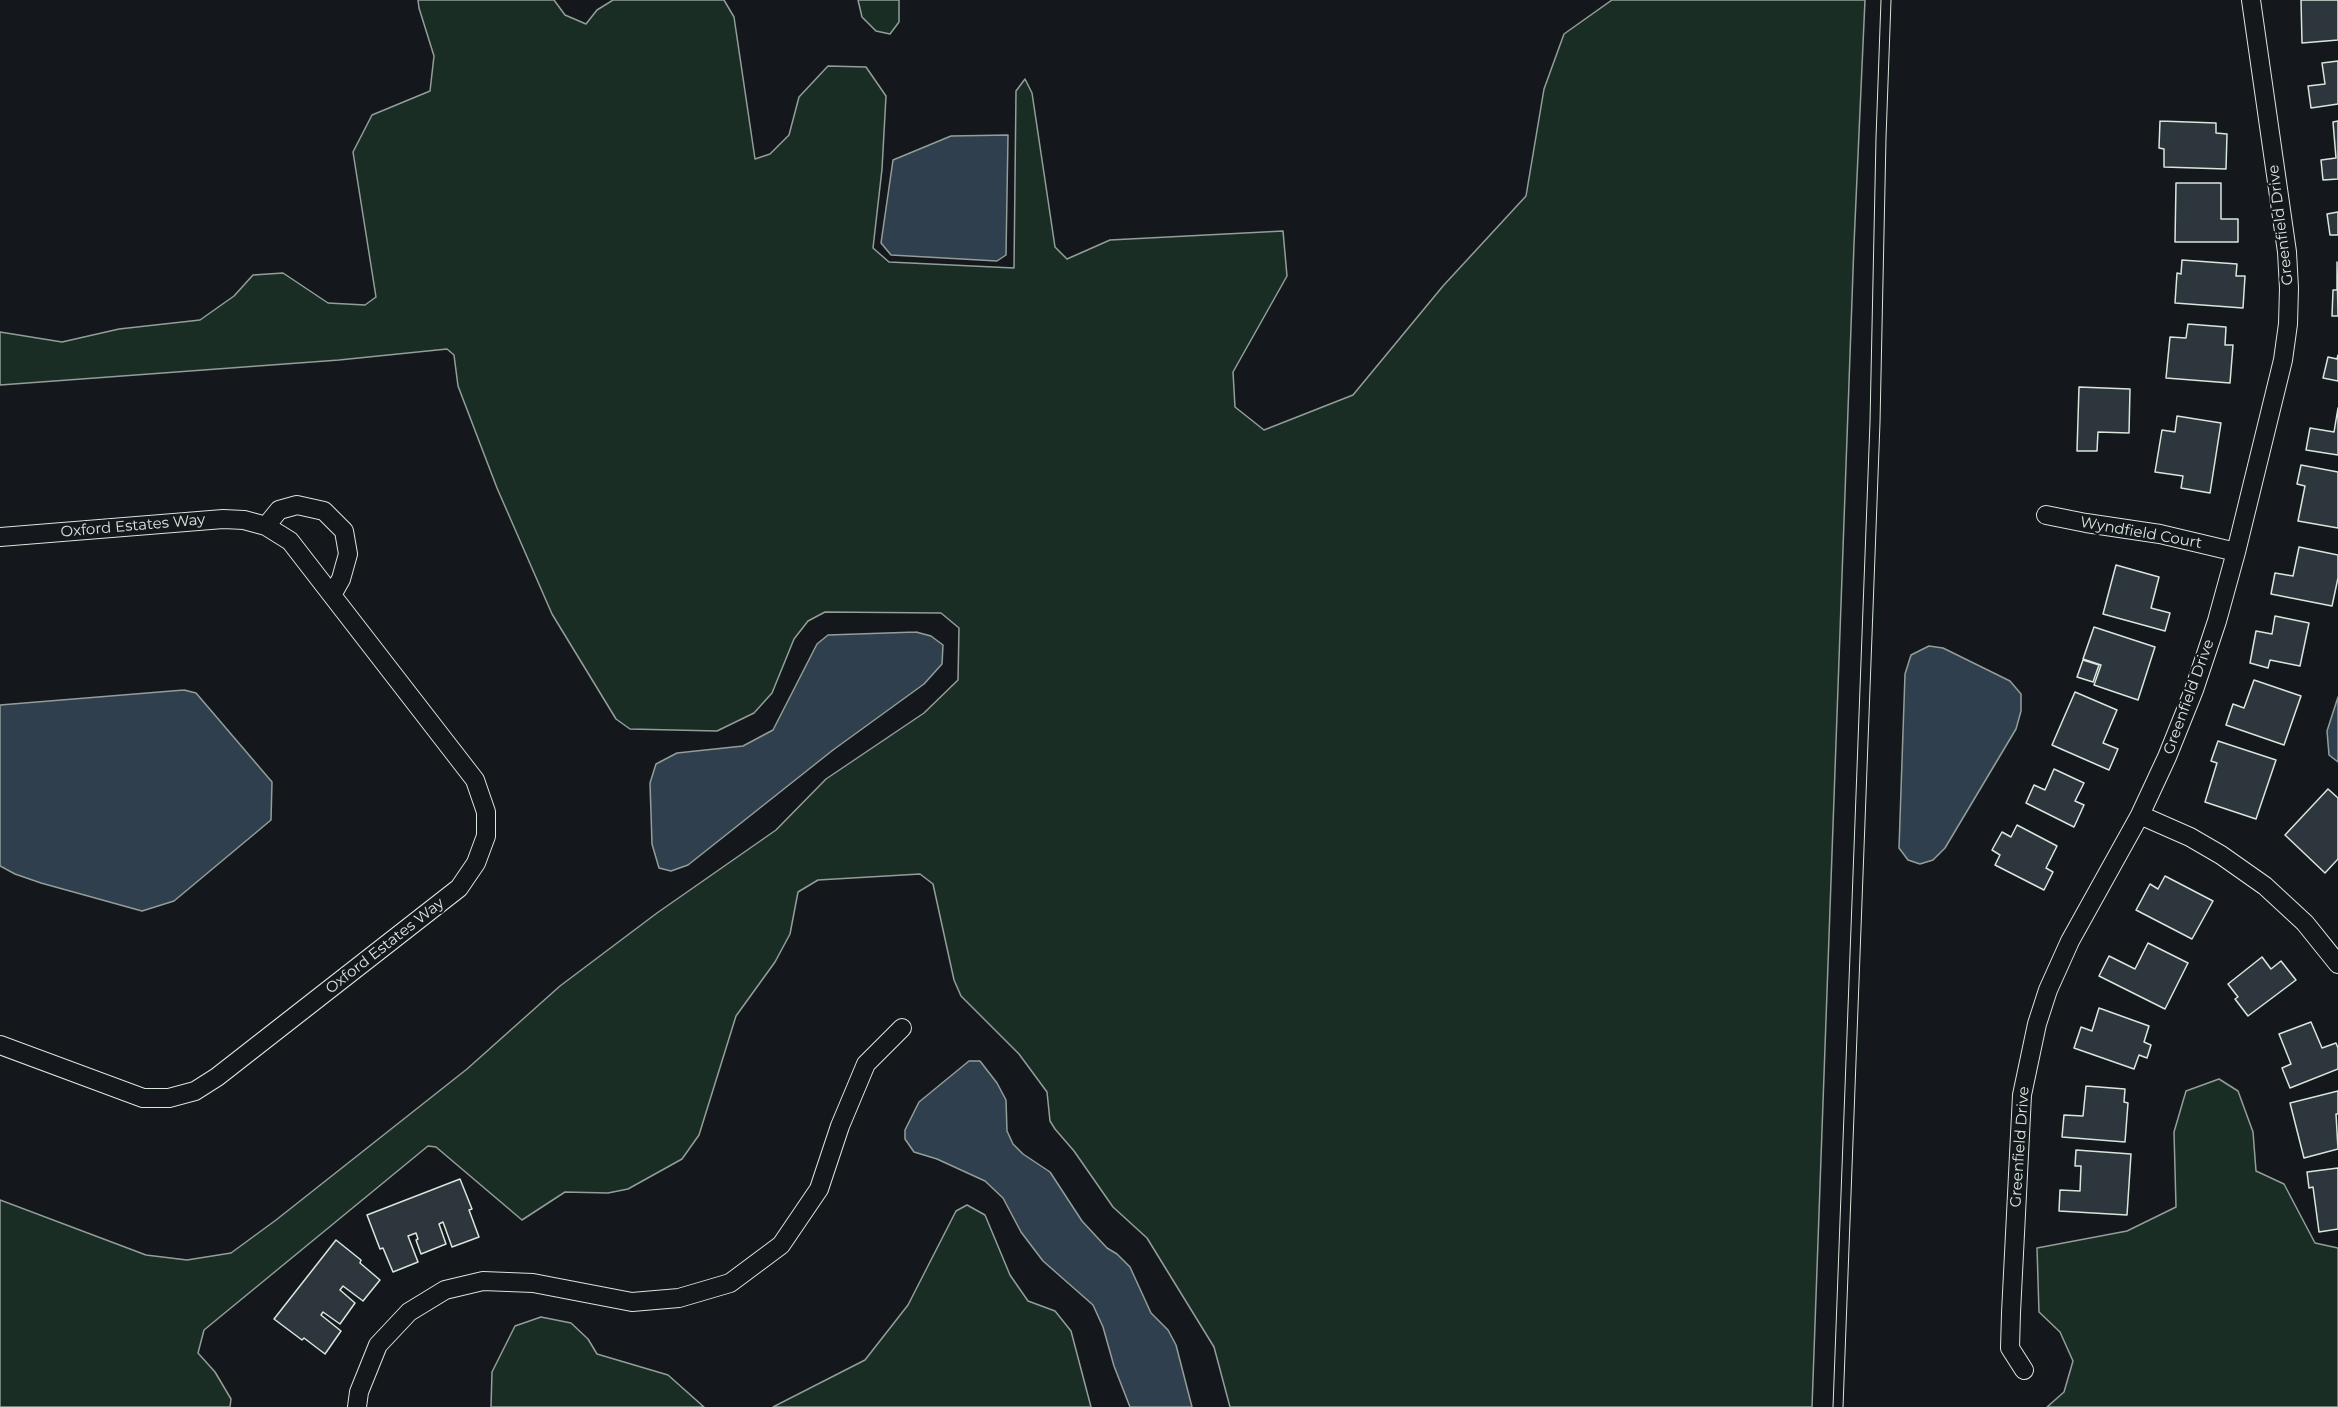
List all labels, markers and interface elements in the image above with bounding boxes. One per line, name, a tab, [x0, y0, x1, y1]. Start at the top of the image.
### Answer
street label: Greenfield Drive	[2265, 164, 2297, 286]
street label: Oxford Estates Way	[60, 511, 206, 541]
street label: Wyndfield Court	[2079, 513, 2203, 553]
street label: Greenfield Drive	[2160, 637, 2218, 757]
street label: Oxford Estates Way	[322, 894, 448, 998]
street label: Greenfield Drive	[2007, 1086, 2033, 1208]

